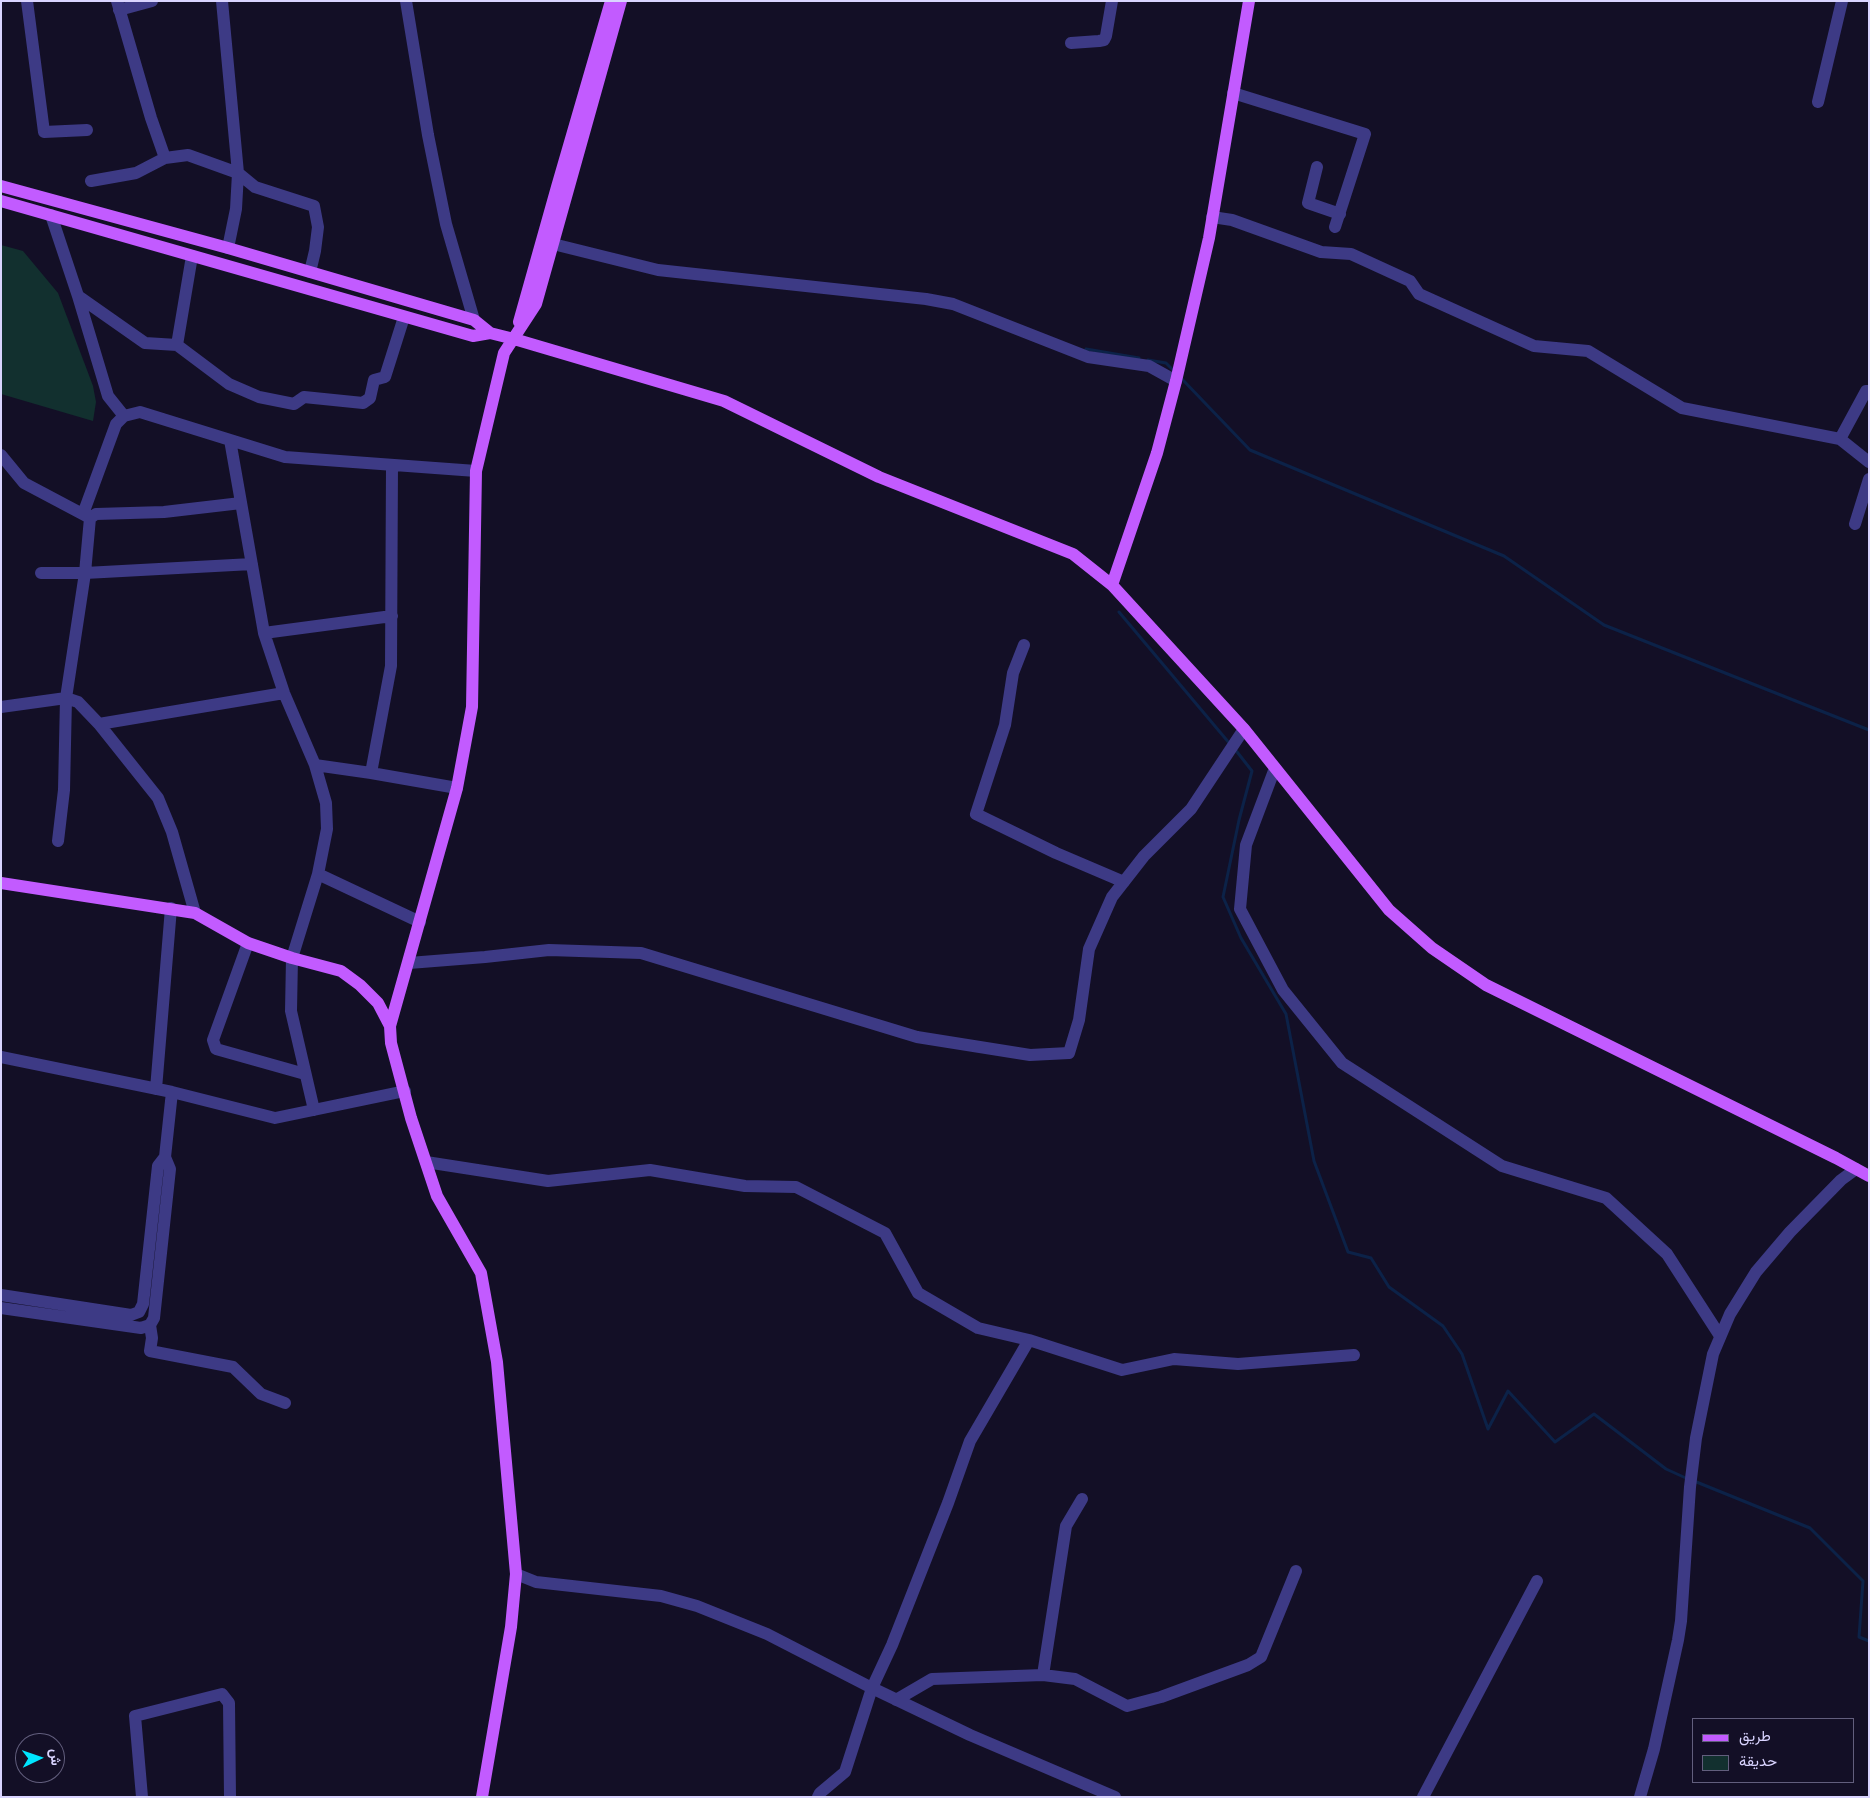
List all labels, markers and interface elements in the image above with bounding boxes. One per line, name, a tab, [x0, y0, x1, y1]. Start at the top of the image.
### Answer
legend	[1692, 1718, 1855, 1783]
text: طريق	[1739, 1728, 1771, 1747]
north arrow	[15, 1733, 65, 1783]
text: ش	[46, 1748, 63, 1766]
text: حديقة	[1739, 1753, 1777, 1772]

